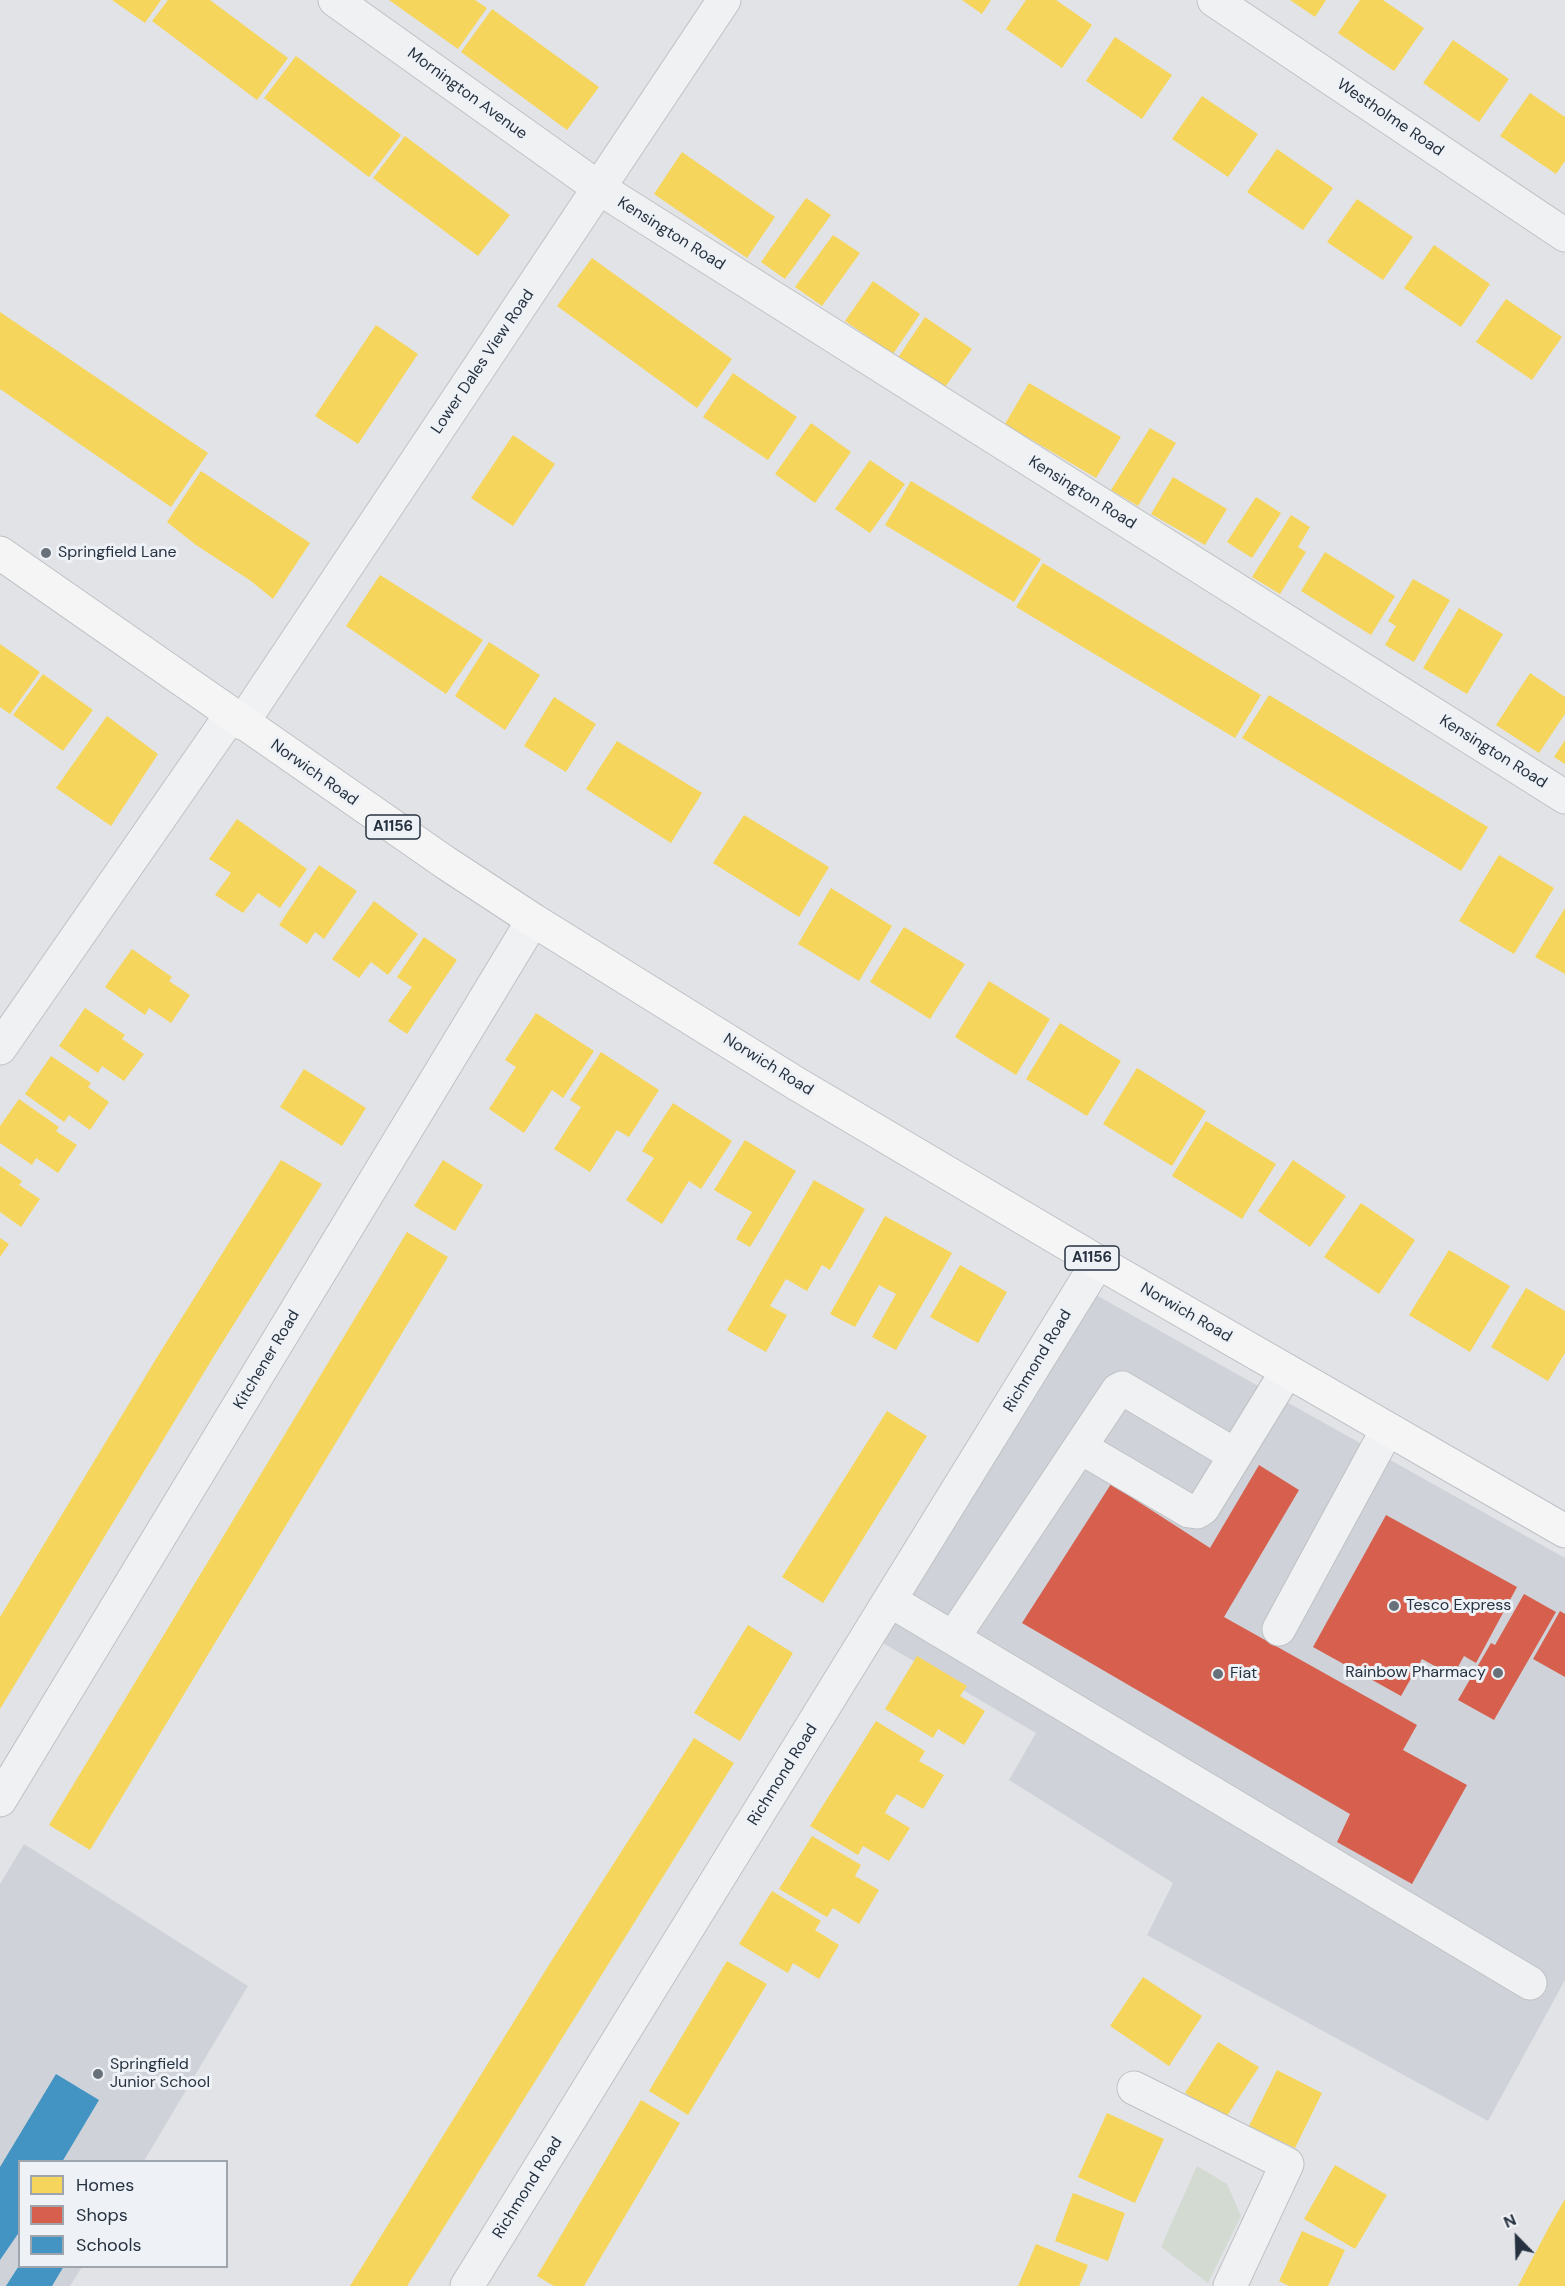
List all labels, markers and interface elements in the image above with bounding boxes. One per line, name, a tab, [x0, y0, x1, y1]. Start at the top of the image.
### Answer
street label: Mornington Avenue	[403, 44, 531, 144]
street label: Westholme Road	[1333, 75, 1447, 161]
street label: Kensington Road	[614, 193, 728, 275]
street label: Lower Dales View Road	[427, 286, 539, 438]
street label: Kensington Road	[1025, 452, 1139, 534]
place label: Springfield Lane	[58, 543, 177, 563]
marker: Springfield Lane	[39, 546, 53, 560]
street label: Kensington Road	[1436, 711, 1550, 793]
street label: Norwich Road	[267, 736, 361, 810]
road number: A1156	[366, 815, 420, 839]
street label: Norwich Road	[720, 1030, 816, 1100]
road number: A1156	[1065, 1246, 1119, 1270]
street label: Norwich Road	[1137, 1279, 1235, 1347]
street label: Richmond Road	[1000, 1306, 1076, 1416]
street label: Kitchener Road	[230, 1307, 304, 1413]
place label: Tesco Express	[1406, 1596, 1511, 1616]
marker: Tesco Express	[1387, 1599, 1401, 1613]
place label: Rainbow Pharmacy	[1345, 1663, 1486, 1683]
place label: Fiat	[1230, 1664, 1257, 1684]
marker: Rainbow Pharmacy	[1491, 1666, 1505, 1680]
marker: Fiat	[1211, 1667, 1225, 1681]
street label: Richmond Road	[744, 1721, 822, 1829]
place label: Springfield Junior School	[110, 2055, 210, 2093]
marker: Springfield Junior School	[91, 2067, 105, 2081]
street label: Richmond Road	[489, 2134, 567, 2242]
legend	[18, 2160, 228, 2268]
text: Homes	[76, 2173, 134, 2197]
text: Shops	[76, 2203, 128, 2227]
north arrow	[1487, 2208, 1547, 2268]
text: N	[1500, 2209, 1519, 2233]
text: Schools	[76, 2233, 141, 2257]

